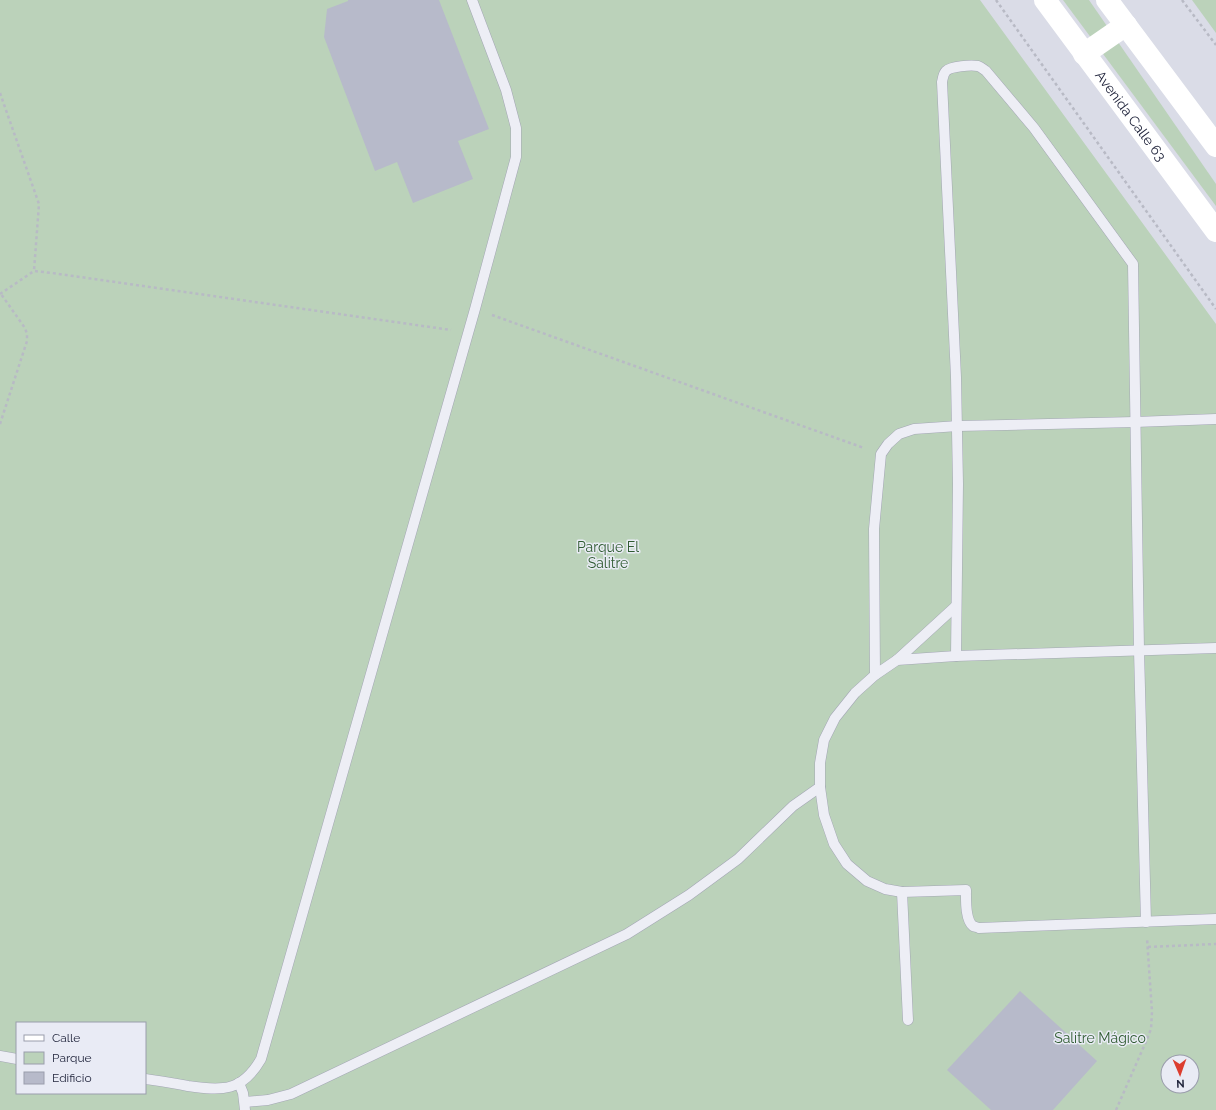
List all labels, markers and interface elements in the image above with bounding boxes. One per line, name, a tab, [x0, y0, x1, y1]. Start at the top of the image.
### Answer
street label: Avenida Calle 63	[1092, 67, 1169, 164]
park label: Parque El Salitre	[577, 539, 639, 571]
legend	[16, 1022, 146, 1094]
park label: Salitre Mágico	[1054, 1030, 1146, 1046]
text: Calle	[52, 1031, 80, 1045]
text: Parque	[52, 1051, 92, 1065]
north arrow	[1160, 1054, 1200, 1094]
text: Edificio	[52, 1071, 92, 1085]
text: N	[1176, 1077, 1185, 1090]

